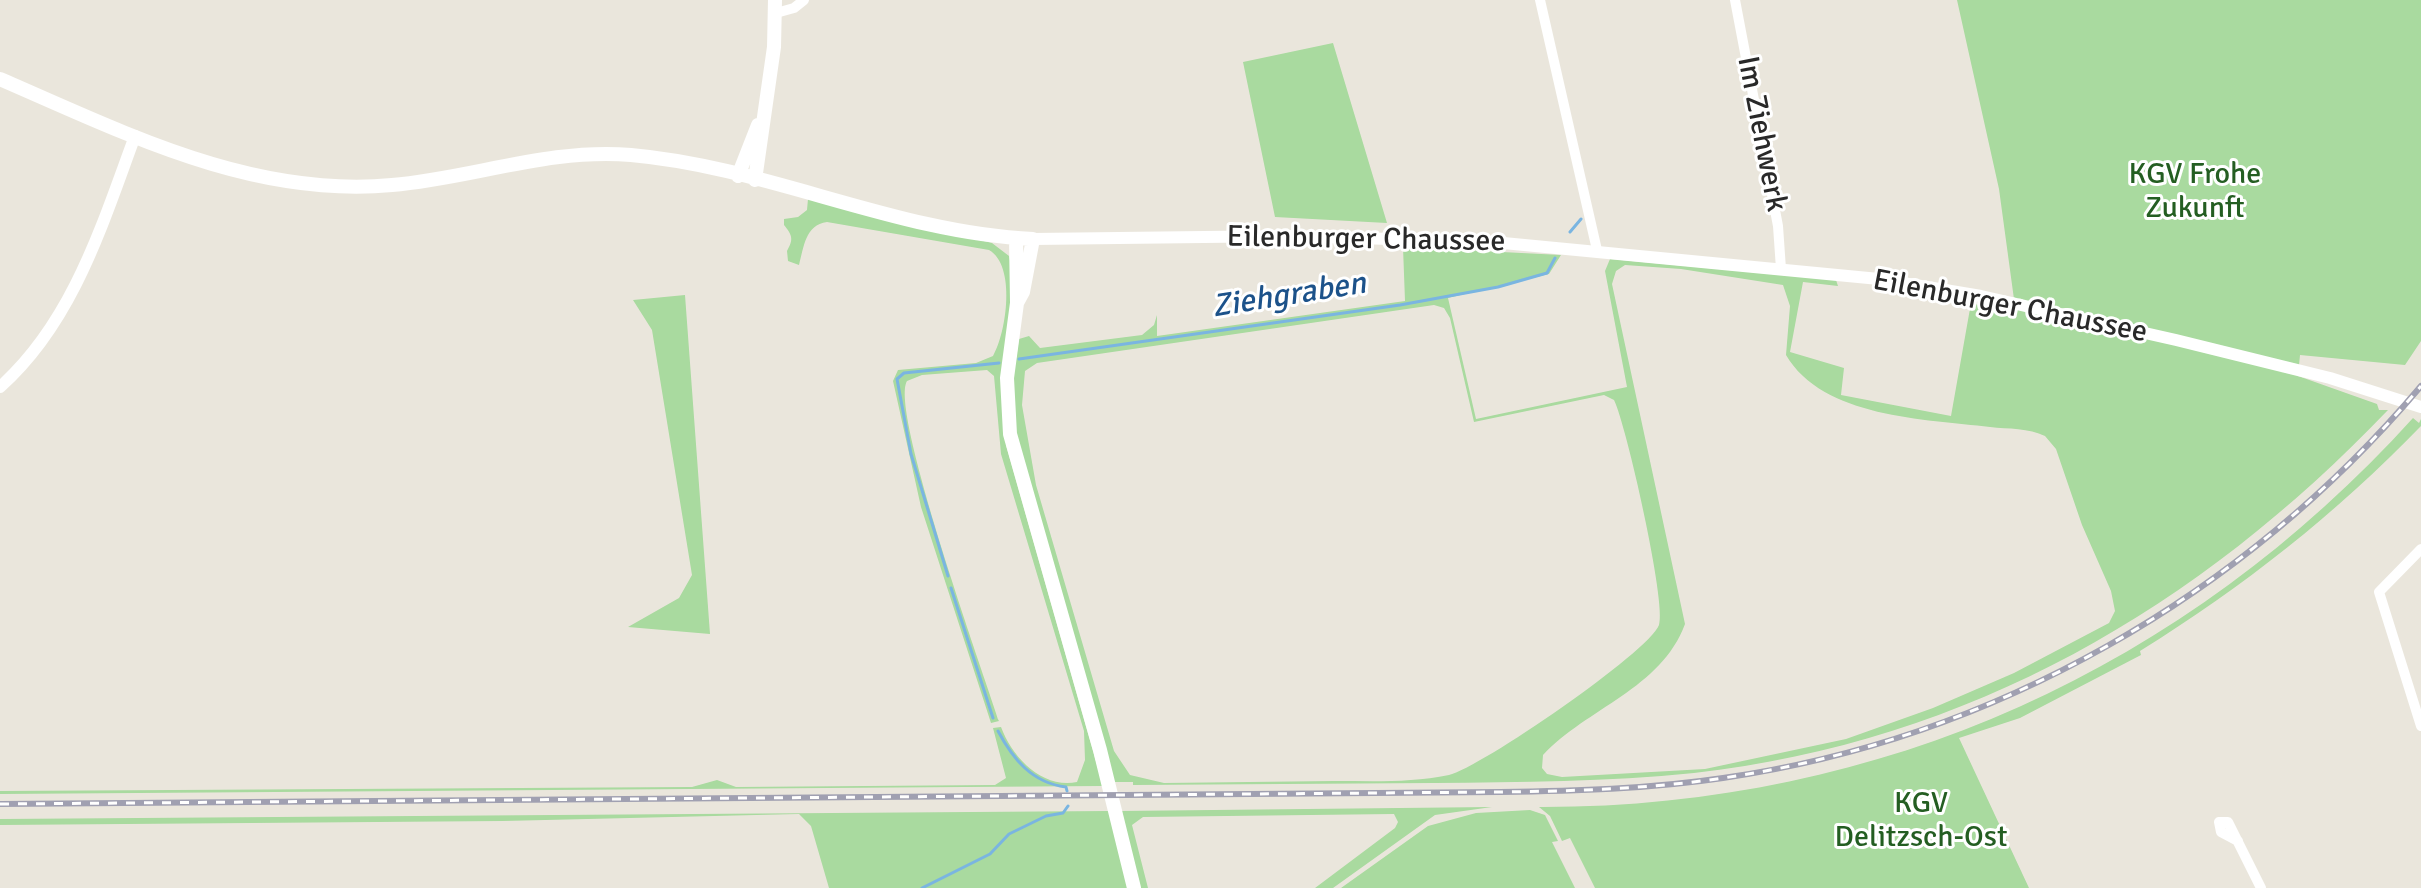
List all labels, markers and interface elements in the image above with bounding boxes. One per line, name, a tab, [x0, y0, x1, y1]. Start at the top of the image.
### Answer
street label: Im Ziehwerk	[1728, 53, 1794, 215]
park label: KGV Frohe Zukunft	[2129, 157, 2261, 228]
street label: Eilenburger Chaussee	[1226, 220, 1506, 260]
street label: Eilenburger Chaussee	[1870, 263, 2150, 351]
water label: Ziehgraben	[1209, 265, 1369, 327]
park label: KGV Delitzsch-Ost	[1835, 786, 2007, 856]

